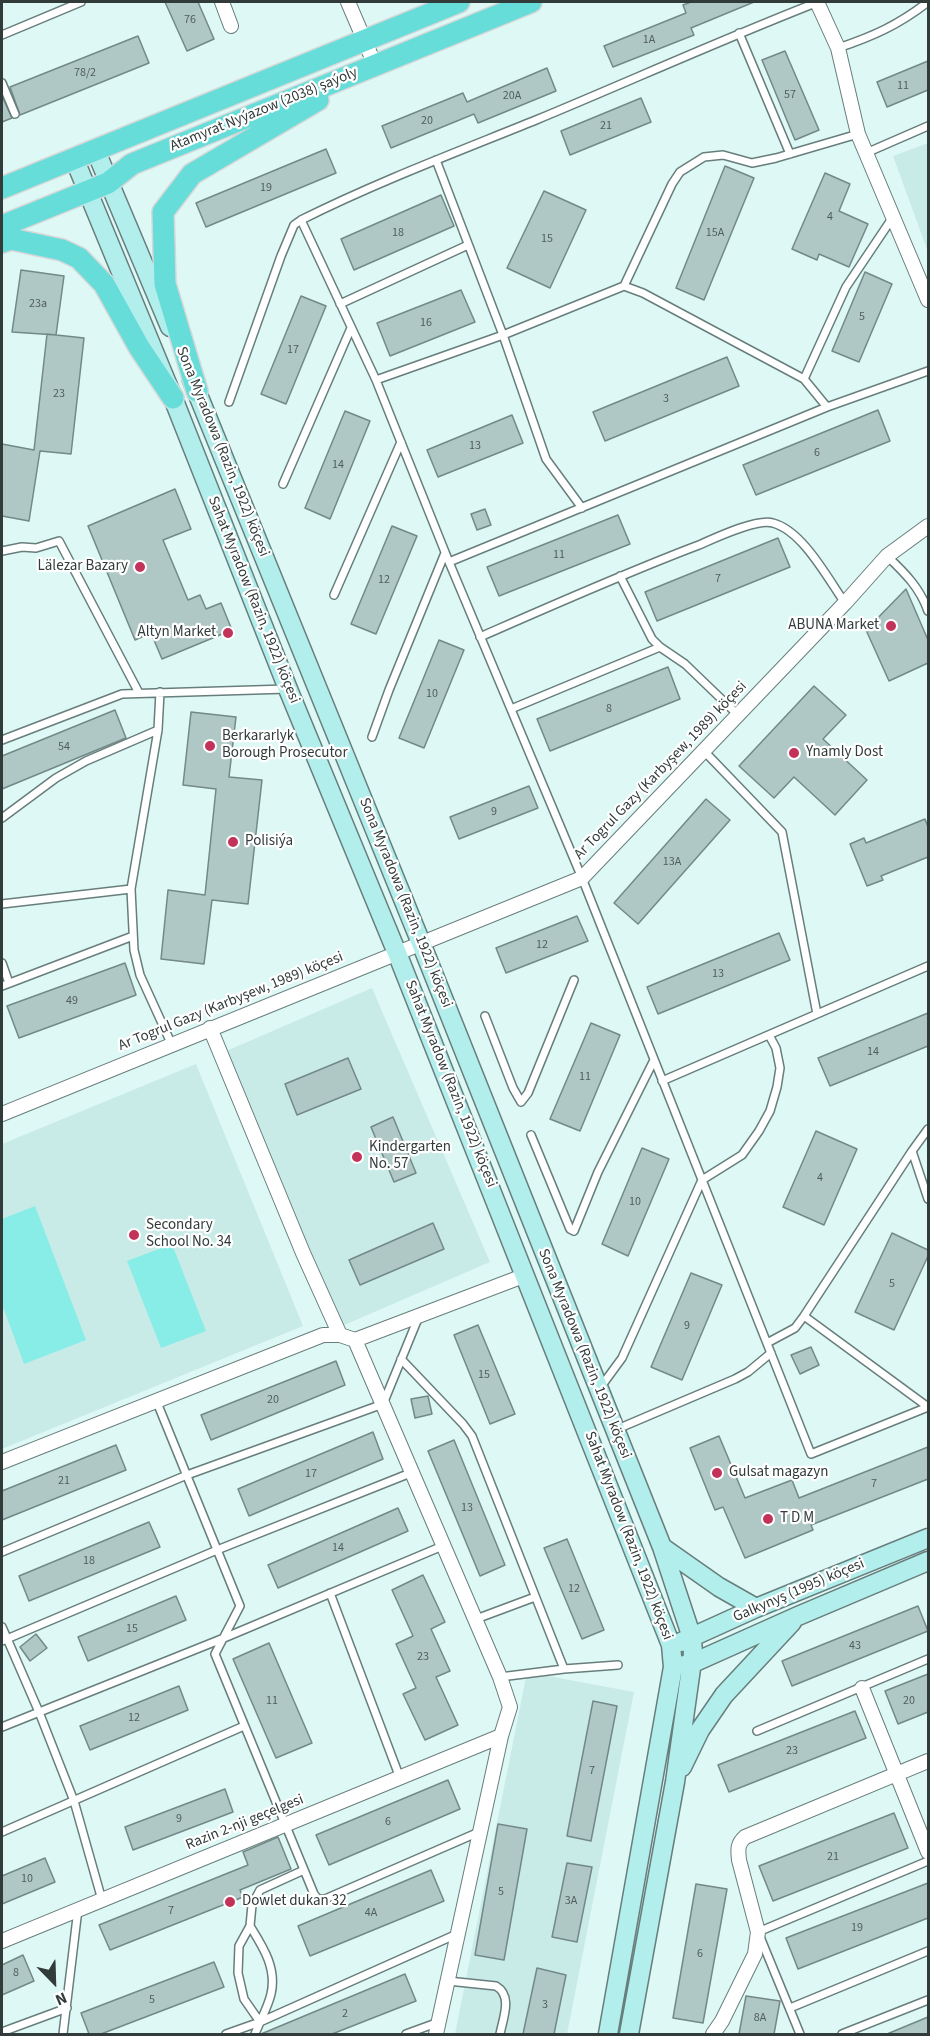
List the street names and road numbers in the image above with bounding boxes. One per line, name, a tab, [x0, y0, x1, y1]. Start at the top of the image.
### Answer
street label: Atamyrat Nyýazow (2038) şaýoly	[168, 64, 360, 156]
street label: Sona Myradowa (Razin, 1922) köçesi	[172, 344, 272, 560]
street label: Sahat Myradow (Razin, 1922) köçesi	[203, 494, 303, 706]
street label: Ar Togrul Gazy (Karbyşew, 1989) köçesi	[571, 678, 751, 864]
street label: Sona Myradowa (Razin, 1922) köçesi	[355, 795, 455, 1011]
street label: Ar Togrul Gazy (Karbyşew, 1989) köçesi	[116, 949, 346, 1055]
street label: Sahat Myradow (Razin, 1922) köçesi	[400, 978, 500, 1190]
street label: Sona Myradowa (Razin, 1922) köçesi	[534, 1246, 634, 1462]
street label: Sahat Myradow (Razin, 1922) köçesi	[580, 1429, 676, 1643]
street label: Galkynyş (1995) köçesi	[731, 1555, 867, 1627]
street label: Razin 2-nji geçelgesi	[184, 1791, 306, 1855]

